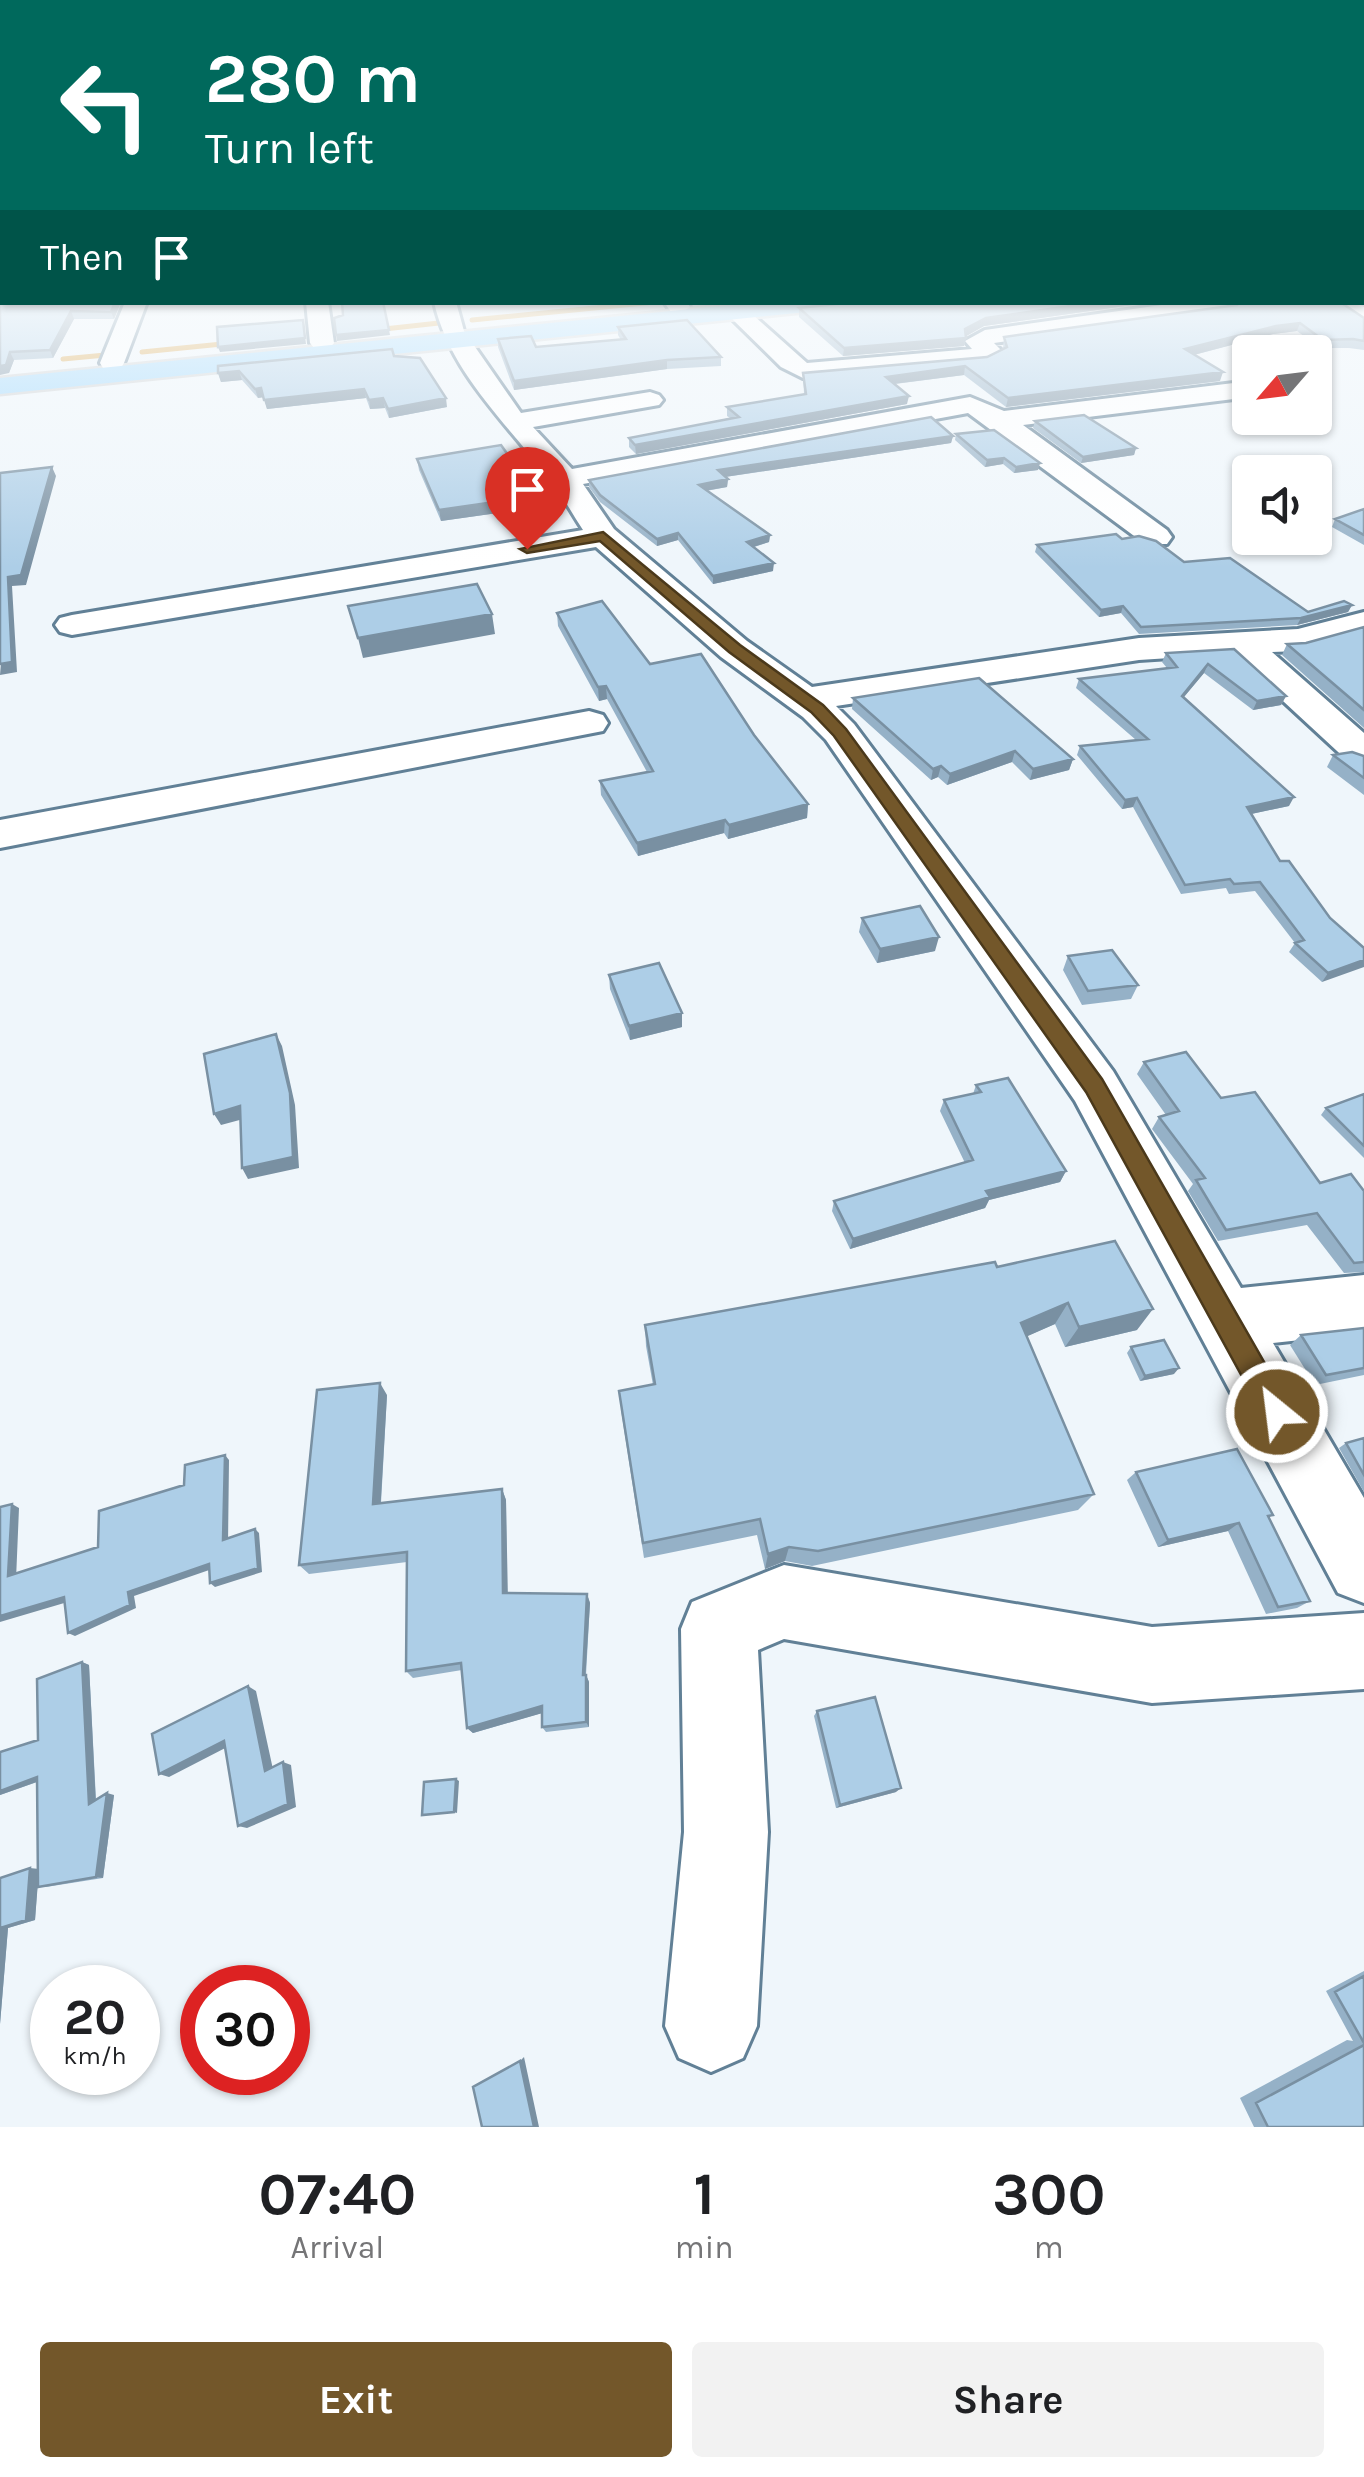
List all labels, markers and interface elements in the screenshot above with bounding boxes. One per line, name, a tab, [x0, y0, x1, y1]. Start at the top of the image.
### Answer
text: 280 m	[205, 38, 421, 120]
icon: left	[40, 40, 170, 170]
text: Turn left	[205, 122, 374, 174]
icon: arrive	[144, 230, 199, 285]
text: Then	[40, 235, 124, 280]
north arrow	[1232, 335, 1332, 435]
map controls	[1232, 335, 1332, 555]
pin	[485, 447, 570, 550]
button: sound	[1232, 455, 1332, 555]
icon: arrive	[500, 462, 555, 517]
position arrow	[1225, 1360, 1329, 1464]
speed limit sign: 30	[180, 1965, 310, 2095]
text: 20	[64, 1988, 126, 2047]
text: km/h	[63, 2041, 127, 2070]
text: 07:40	[259, 2159, 416, 2229]
text: 1	[693, 2159, 715, 2229]
text: 300	[992, 2159, 1105, 2229]
text: Arrival	[291, 2229, 384, 2266]
text: min	[675, 2229, 734, 2266]
text: m	[1034, 2229, 1064, 2266]
button: Exit	[40, 2342, 672, 2457]
button: Share	[692, 2342, 1324, 2457]

